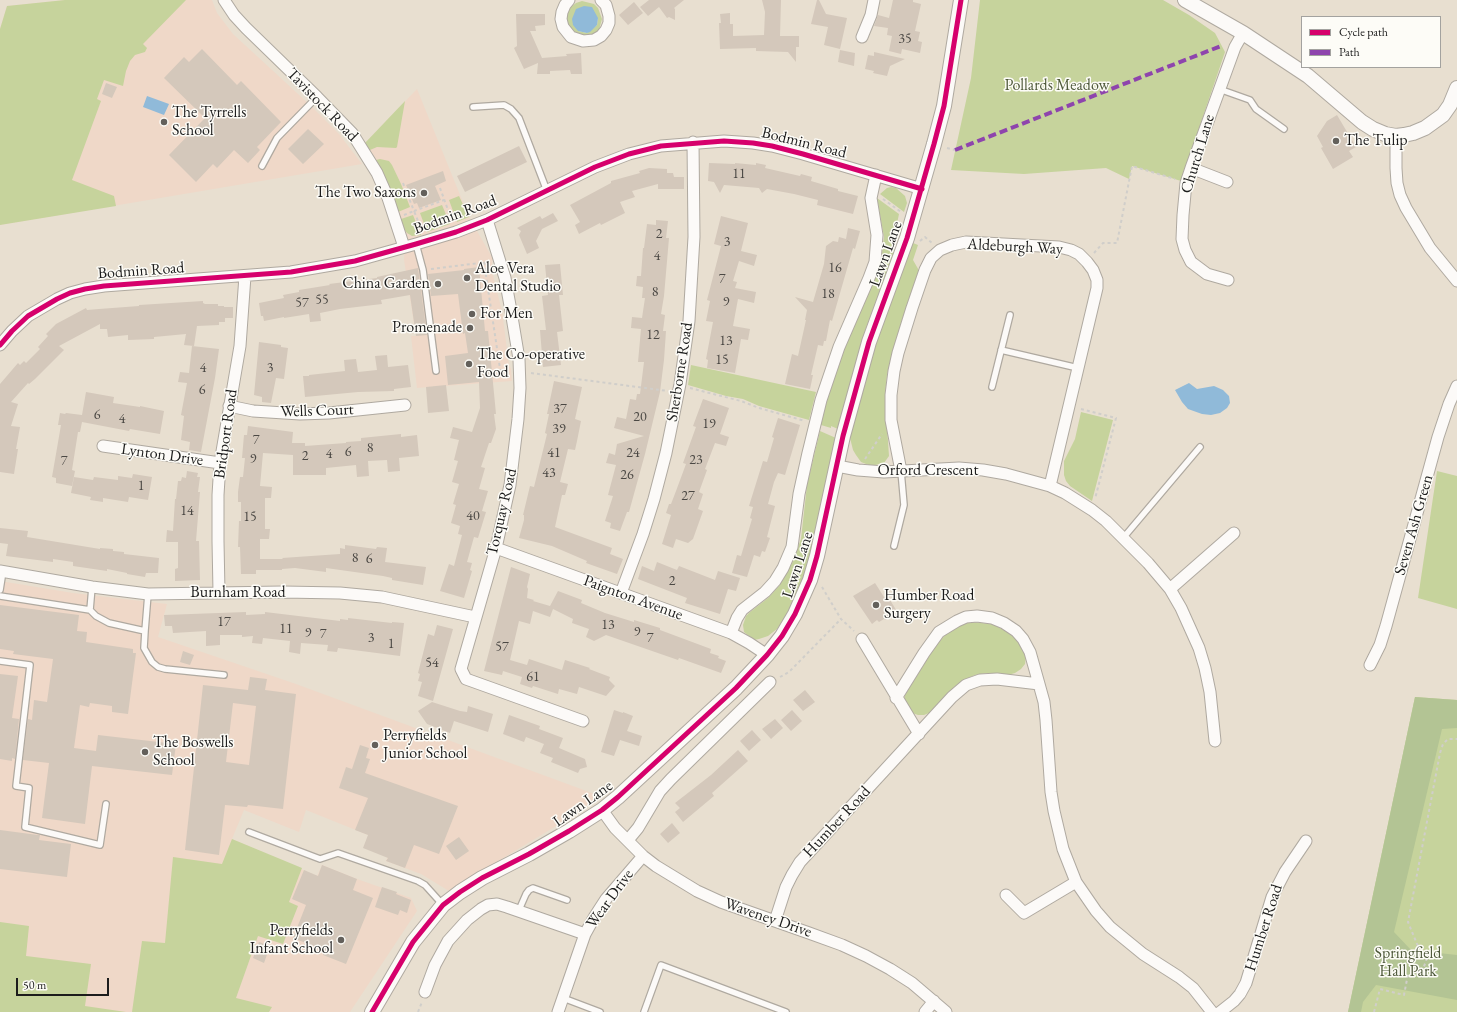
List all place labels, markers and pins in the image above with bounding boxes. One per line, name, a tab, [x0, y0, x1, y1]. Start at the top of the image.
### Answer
place label: The Tyrrells School	[172, 103, 246, 141]
marker: The Tyrrells School	[159, 117, 169, 127]
place label: The Tulip	[1344, 131, 1408, 151]
marker: The Tulip	[1331, 136, 1341, 146]
place label: The Two Saxons	[315, 183, 416, 203]
marker: The Two Saxons	[419, 188, 429, 198]
place label: Aloe Vera Dental Studio	[475, 259, 561, 297]
marker: Aloe Vera Dental Studio	[462, 273, 472, 283]
place label: China Garden	[342, 274, 430, 294]
marker: China Garden	[433, 279, 443, 289]
place label: For Men	[480, 304, 533, 324]
marker: For Men	[467, 309, 477, 319]
place label: Promenade	[392, 318, 462, 338]
marker: Promenade	[465, 323, 475, 333]
place label: The Co-operative Food	[477, 345, 585, 383]
marker: The Co-operative Food	[464, 359, 474, 369]
place label: Humber Road Surgery	[884, 586, 974, 624]
marker: Humber Road Surgery	[871, 600, 881, 610]
place label: Perryfields Junior School	[383, 726, 467, 764]
place label: The Boswells School	[153, 733, 234, 771]
marker: Perryfields Junior School	[370, 740, 380, 750]
marker: The Boswells School	[140, 747, 150, 757]
place label: Perryfields Infant School	[250, 921, 333, 959]
marker: Perryfields Infant School	[336, 935, 346, 945]

